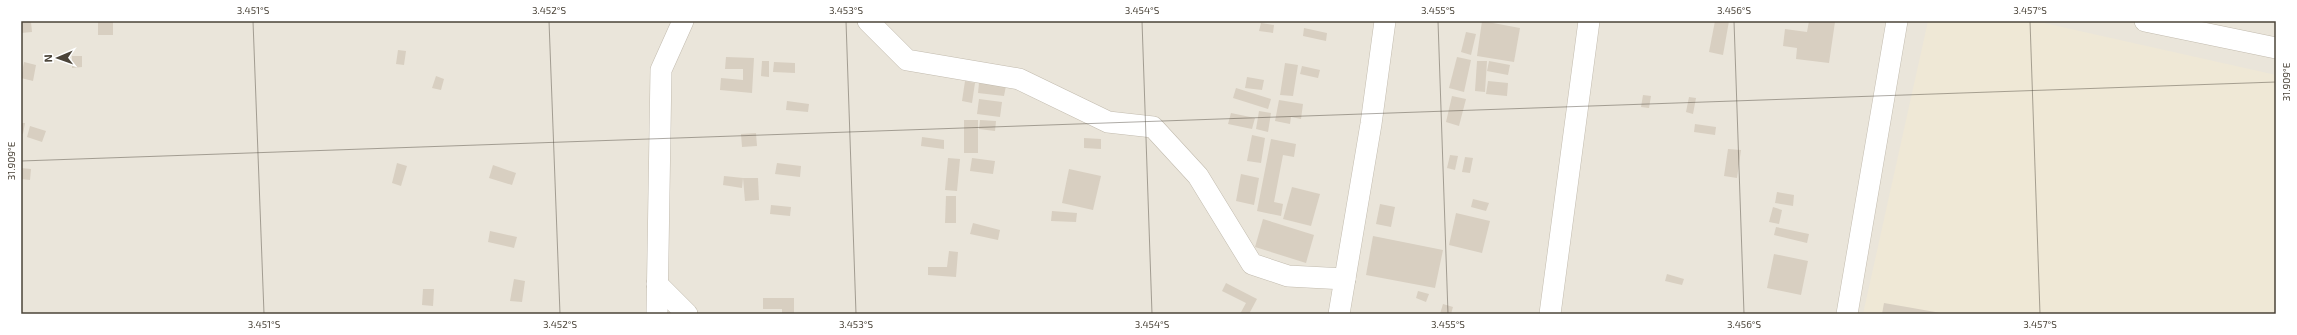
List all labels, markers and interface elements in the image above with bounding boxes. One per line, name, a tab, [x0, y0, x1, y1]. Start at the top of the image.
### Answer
text: 3.451°S	[237, 4, 270, 16]
text: 3.452°S	[532, 4, 566, 16]
text: 3.453°S	[829, 4, 863, 16]
text: 3.454°S	[1125, 4, 1160, 16]
text: 3.455°S	[1421, 4, 1455, 16]
text: 3.456°S	[1717, 4, 1752, 16]
text: 3.457°S	[2013, 4, 2047, 16]
north arrow	[38, 38, 78, 78]
text: N	[41, 54, 54, 63]
text: 31.909°E	[2280, 62, 2292, 101]
text: 31.909°E	[5, 141, 17, 180]
text: 3.451°S	[248, 318, 281, 330]
text: 3.452°S	[543, 318, 577, 330]
text: 3.453°S	[839, 318, 873, 330]
text: 3.454°S	[1135, 318, 1170, 330]
text: 3.455°S	[1431, 318, 1465, 330]
text: 3.456°S	[1727, 318, 1762, 330]
text: 3.457°S	[2023, 318, 2057, 330]

